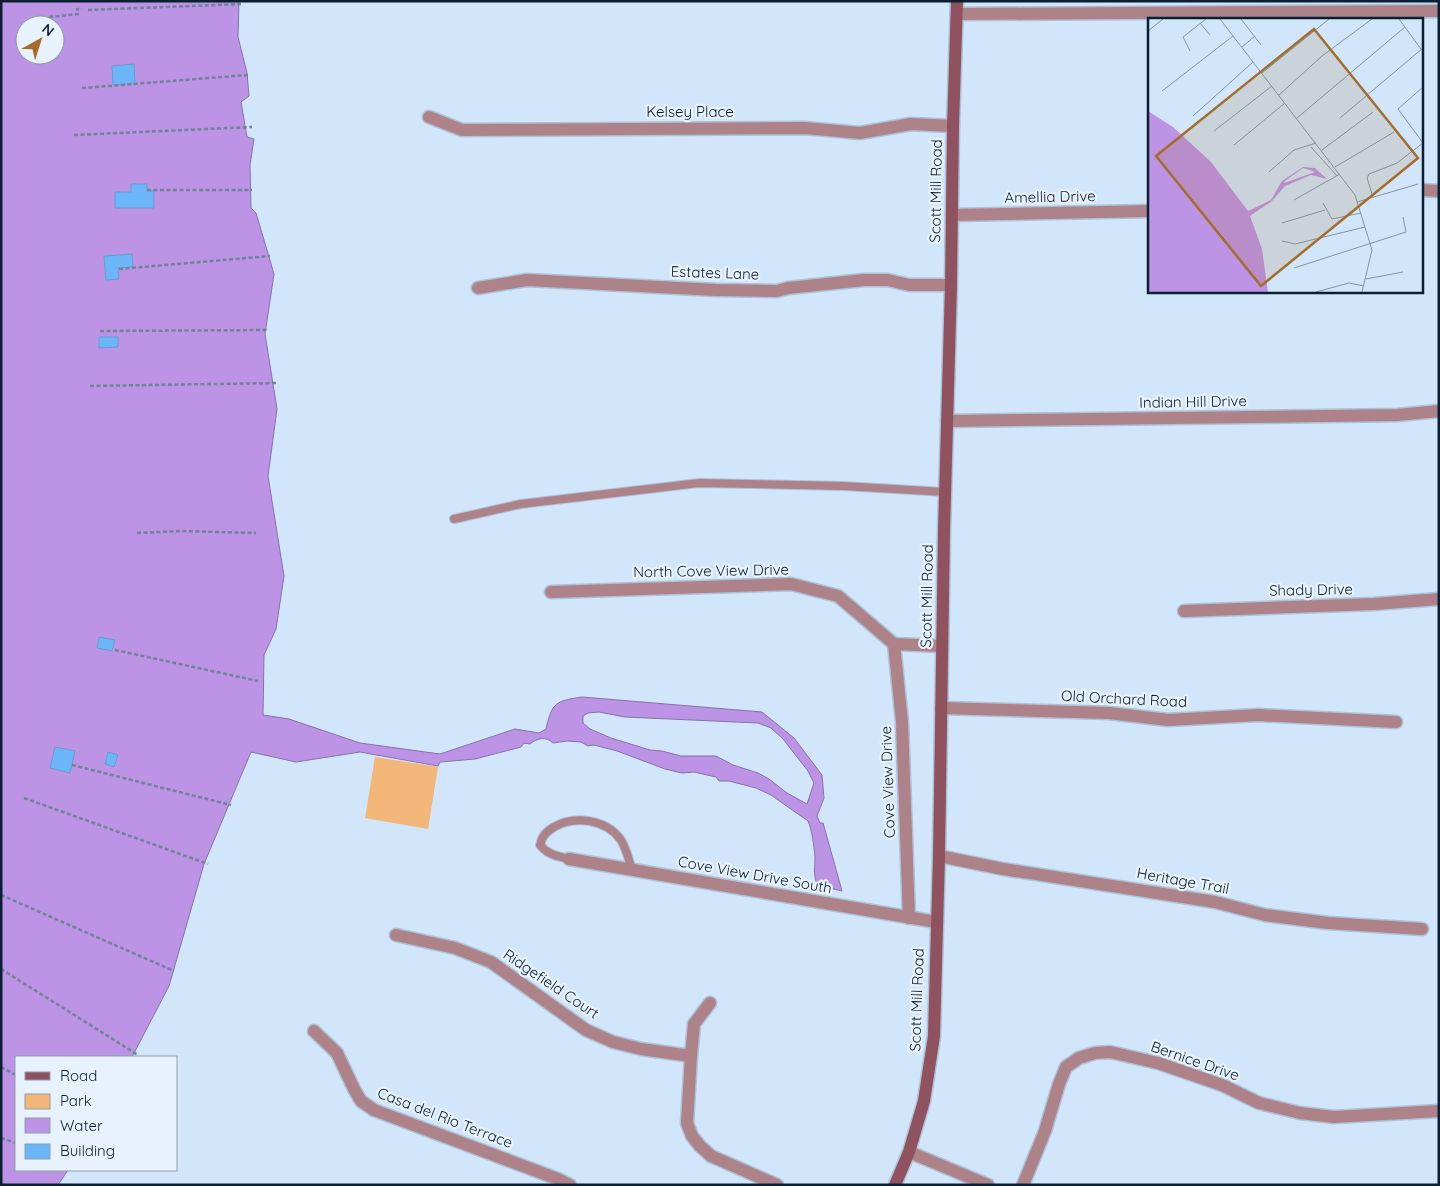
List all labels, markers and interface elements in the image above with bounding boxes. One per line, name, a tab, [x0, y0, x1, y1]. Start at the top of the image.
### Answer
north arrow	[15, 15, 65, 65]
inset map	[1148, 18, 1422, 292]
text: N	[39, 20, 58, 40]
street label: Kelsey Place	[646, 102, 734, 121]
street label: Scott Mill Road	[925, 139, 946, 243]
street label: Amellia Drive	[1004, 186, 1096, 207]
street label: Estates Lane	[670, 261, 760, 284]
street label: Indian Hill Drive	[1139, 391, 1247, 412]
street label: Scott Mill Road	[916, 544, 937, 648]
street label: North Cove View Drive	[633, 560, 789, 581]
street label: Shady Drive	[1269, 579, 1353, 600]
street label: Old Orchard Road	[1061, 686, 1188, 711]
street label: Cove View Drive	[876, 726, 899, 838]
street label: Cove View Drive South	[677, 852, 834, 897]
street label: Heritage Trail	[1135, 863, 1231, 898]
street label: Ridgefield Court	[500, 944, 603, 1023]
street label: Scott Mill Road	[905, 948, 928, 1052]
street label: Bernice Drive	[1148, 1037, 1242, 1085]
legend	[15, 1056, 178, 1171]
text: Road	[60, 1066, 97, 1085]
street label: Casa del Rio Terrace	[375, 1083, 515, 1152]
text: Park	[60, 1091, 92, 1110]
text: Water	[60, 1116, 103, 1135]
text: Building	[60, 1141, 115, 1160]

